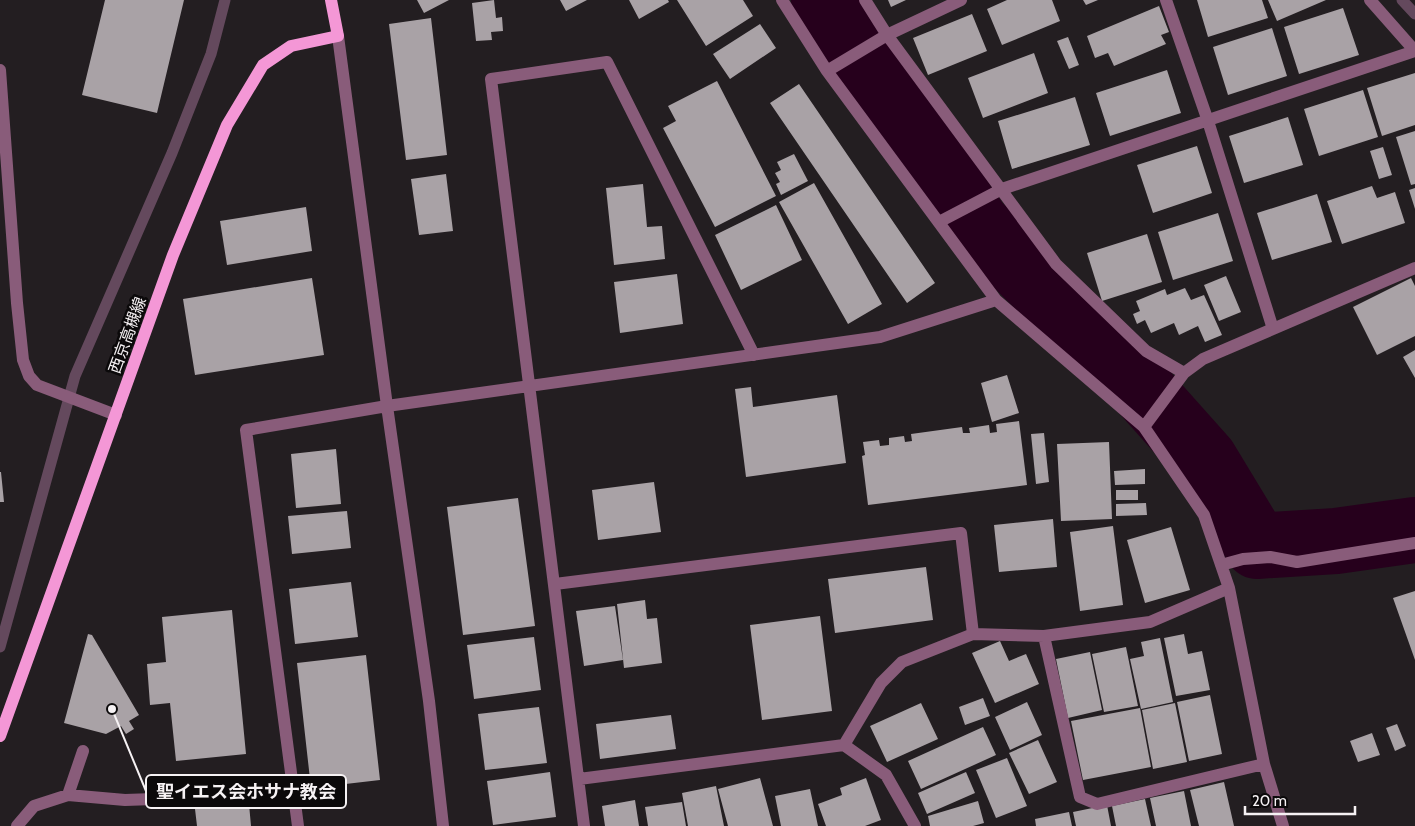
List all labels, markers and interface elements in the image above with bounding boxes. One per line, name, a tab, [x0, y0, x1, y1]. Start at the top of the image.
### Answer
street label: 西京高槻線	[105, 294, 150, 376]
callout: 聖イエス会ホサナ教会	[146, 775, 346, 808]
text: 聖イエス会ホサナ教会	[156, 781, 336, 803]
scale bar	[1245, 784, 1355, 816]
text: 20 m	[1252, 792, 1287, 810]

